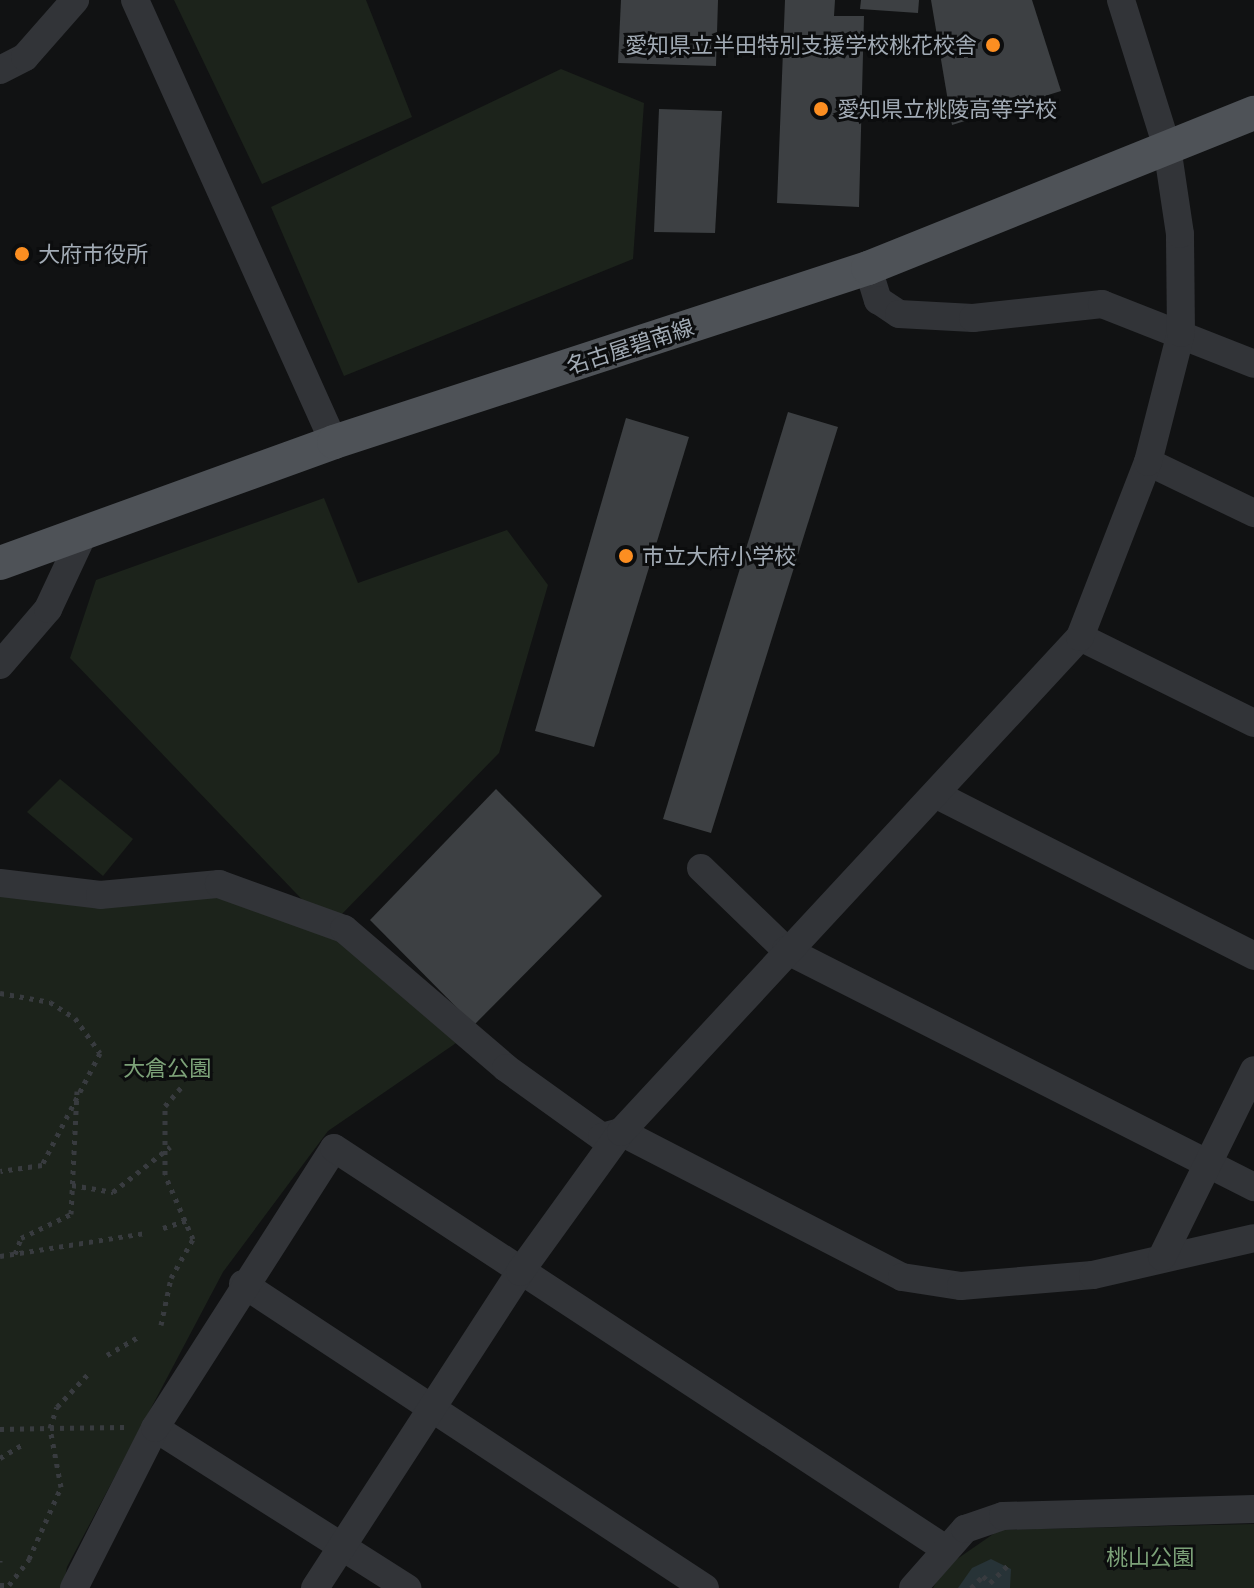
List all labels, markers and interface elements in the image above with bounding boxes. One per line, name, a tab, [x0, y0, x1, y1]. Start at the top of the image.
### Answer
place label: 愛知県立半田特別支援学校桃花校舎	[625, 32, 977, 58]
marker: 愛知県立半田特別支援学校桃花校舎	[984, 36, 1002, 54]
place label: 愛知県立桃陵高等学校	[837, 96, 1057, 122]
marker: 愛知県立桃陵高等学校	[812, 100, 830, 118]
place label: 大府市役所	[38, 241, 148, 267]
marker: 大府市役所	[13, 245, 31, 263]
street label: 名古屋碧南線	[563, 313, 697, 379]
place label: 市立大府小学校	[642, 543, 796, 569]
marker: 市立大府小学校	[617, 547, 635, 565]
park label: 大倉公園	[123, 1055, 211, 1081]
park label: 桃山公園	[1106, 1544, 1194, 1570]

